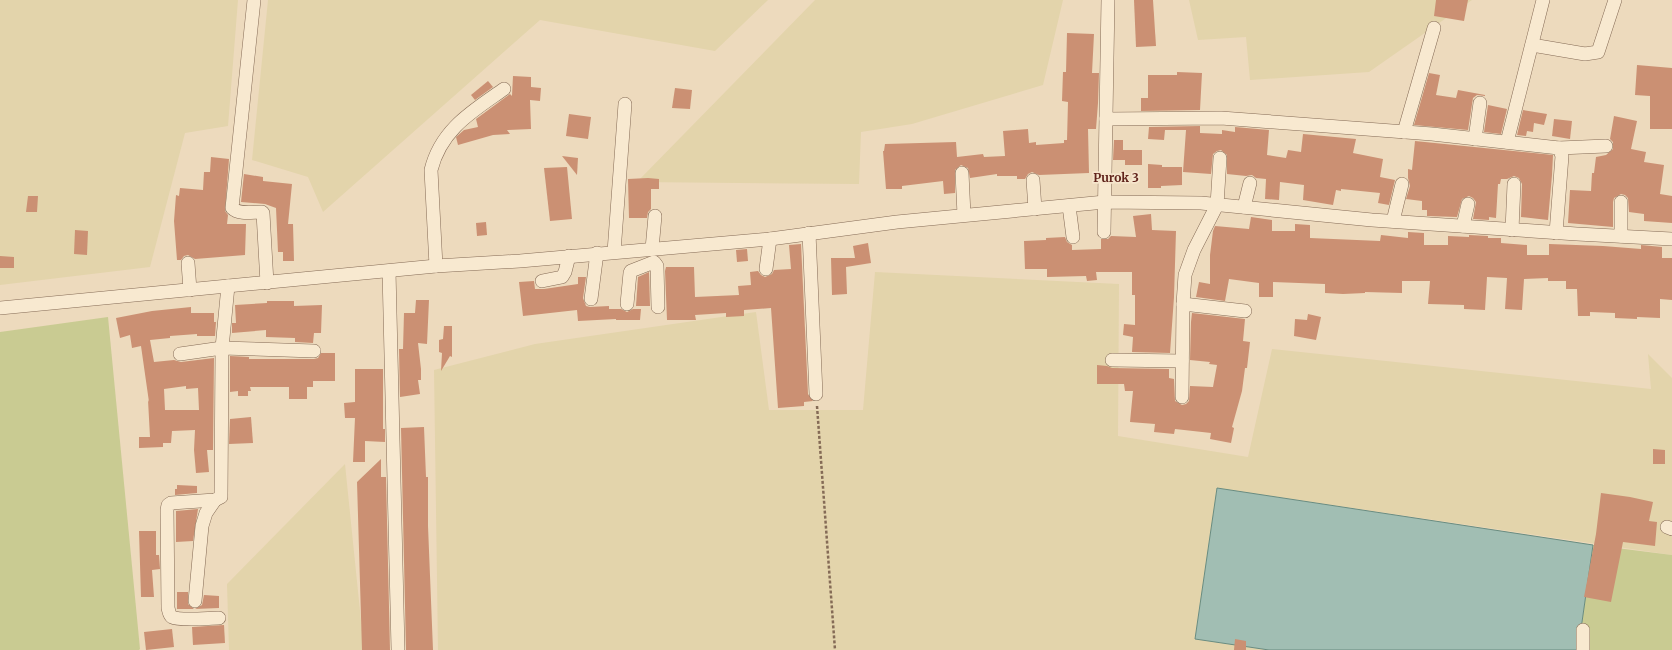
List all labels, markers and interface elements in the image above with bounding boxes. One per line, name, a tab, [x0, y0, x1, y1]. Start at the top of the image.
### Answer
district label: Purok 3	[1093, 170, 1139, 185]

